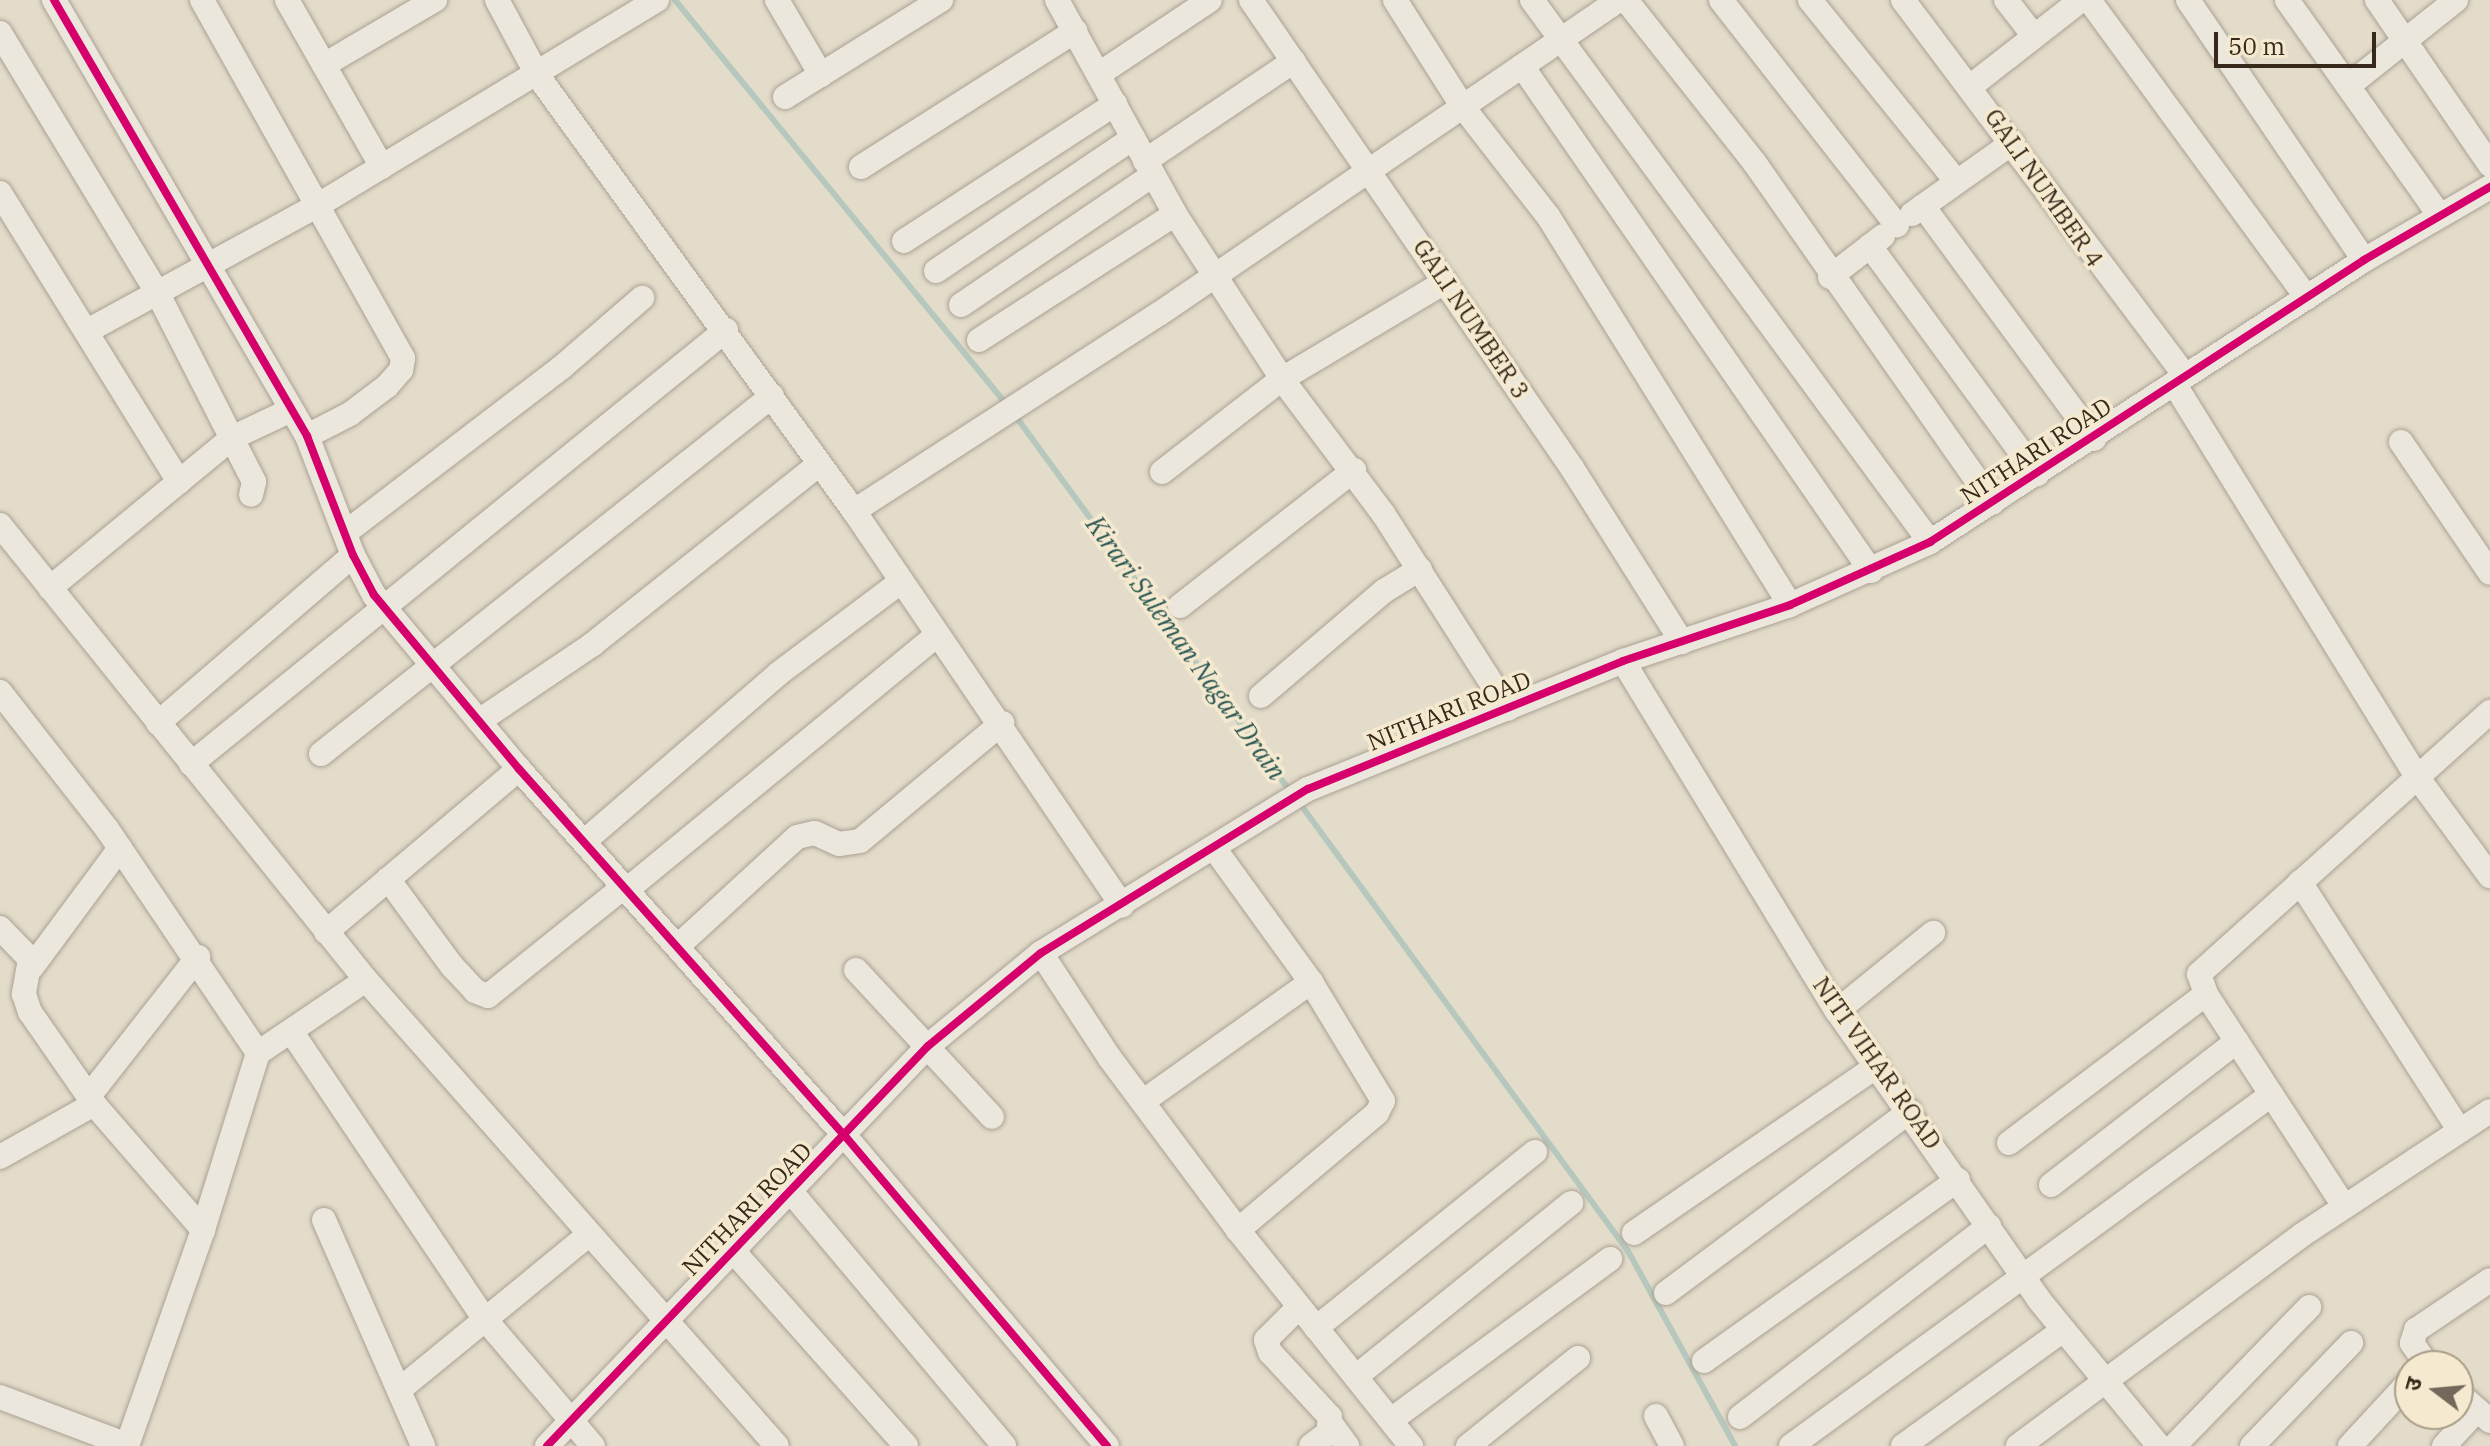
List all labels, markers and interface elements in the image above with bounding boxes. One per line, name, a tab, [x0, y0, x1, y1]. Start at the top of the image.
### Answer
scale bar	[2218, 16, 2380, 66]
text: 50 m	[2228, 30, 2285, 62]
street label: GALI NUMBER 4	[1979, 103, 2109, 273]
street label: GALI NUMBER 3	[1407, 234, 1535, 404]
street label: NITHARI ROAD	[1955, 392, 2117, 510]
water label: Kirari Suleman Nagar Drain	[1080, 510, 1292, 786]
street label: NITHARI ROAD	[1363, 665, 1535, 757]
street label: NITI VIHAR ROAD	[1807, 971, 1947, 1155]
street label: NITHARI ROAD	[676, 1136, 818, 1282]
north arrow	[2394, 1350, 2474, 1430]
text: उ	[2397, 1374, 2428, 1394]

